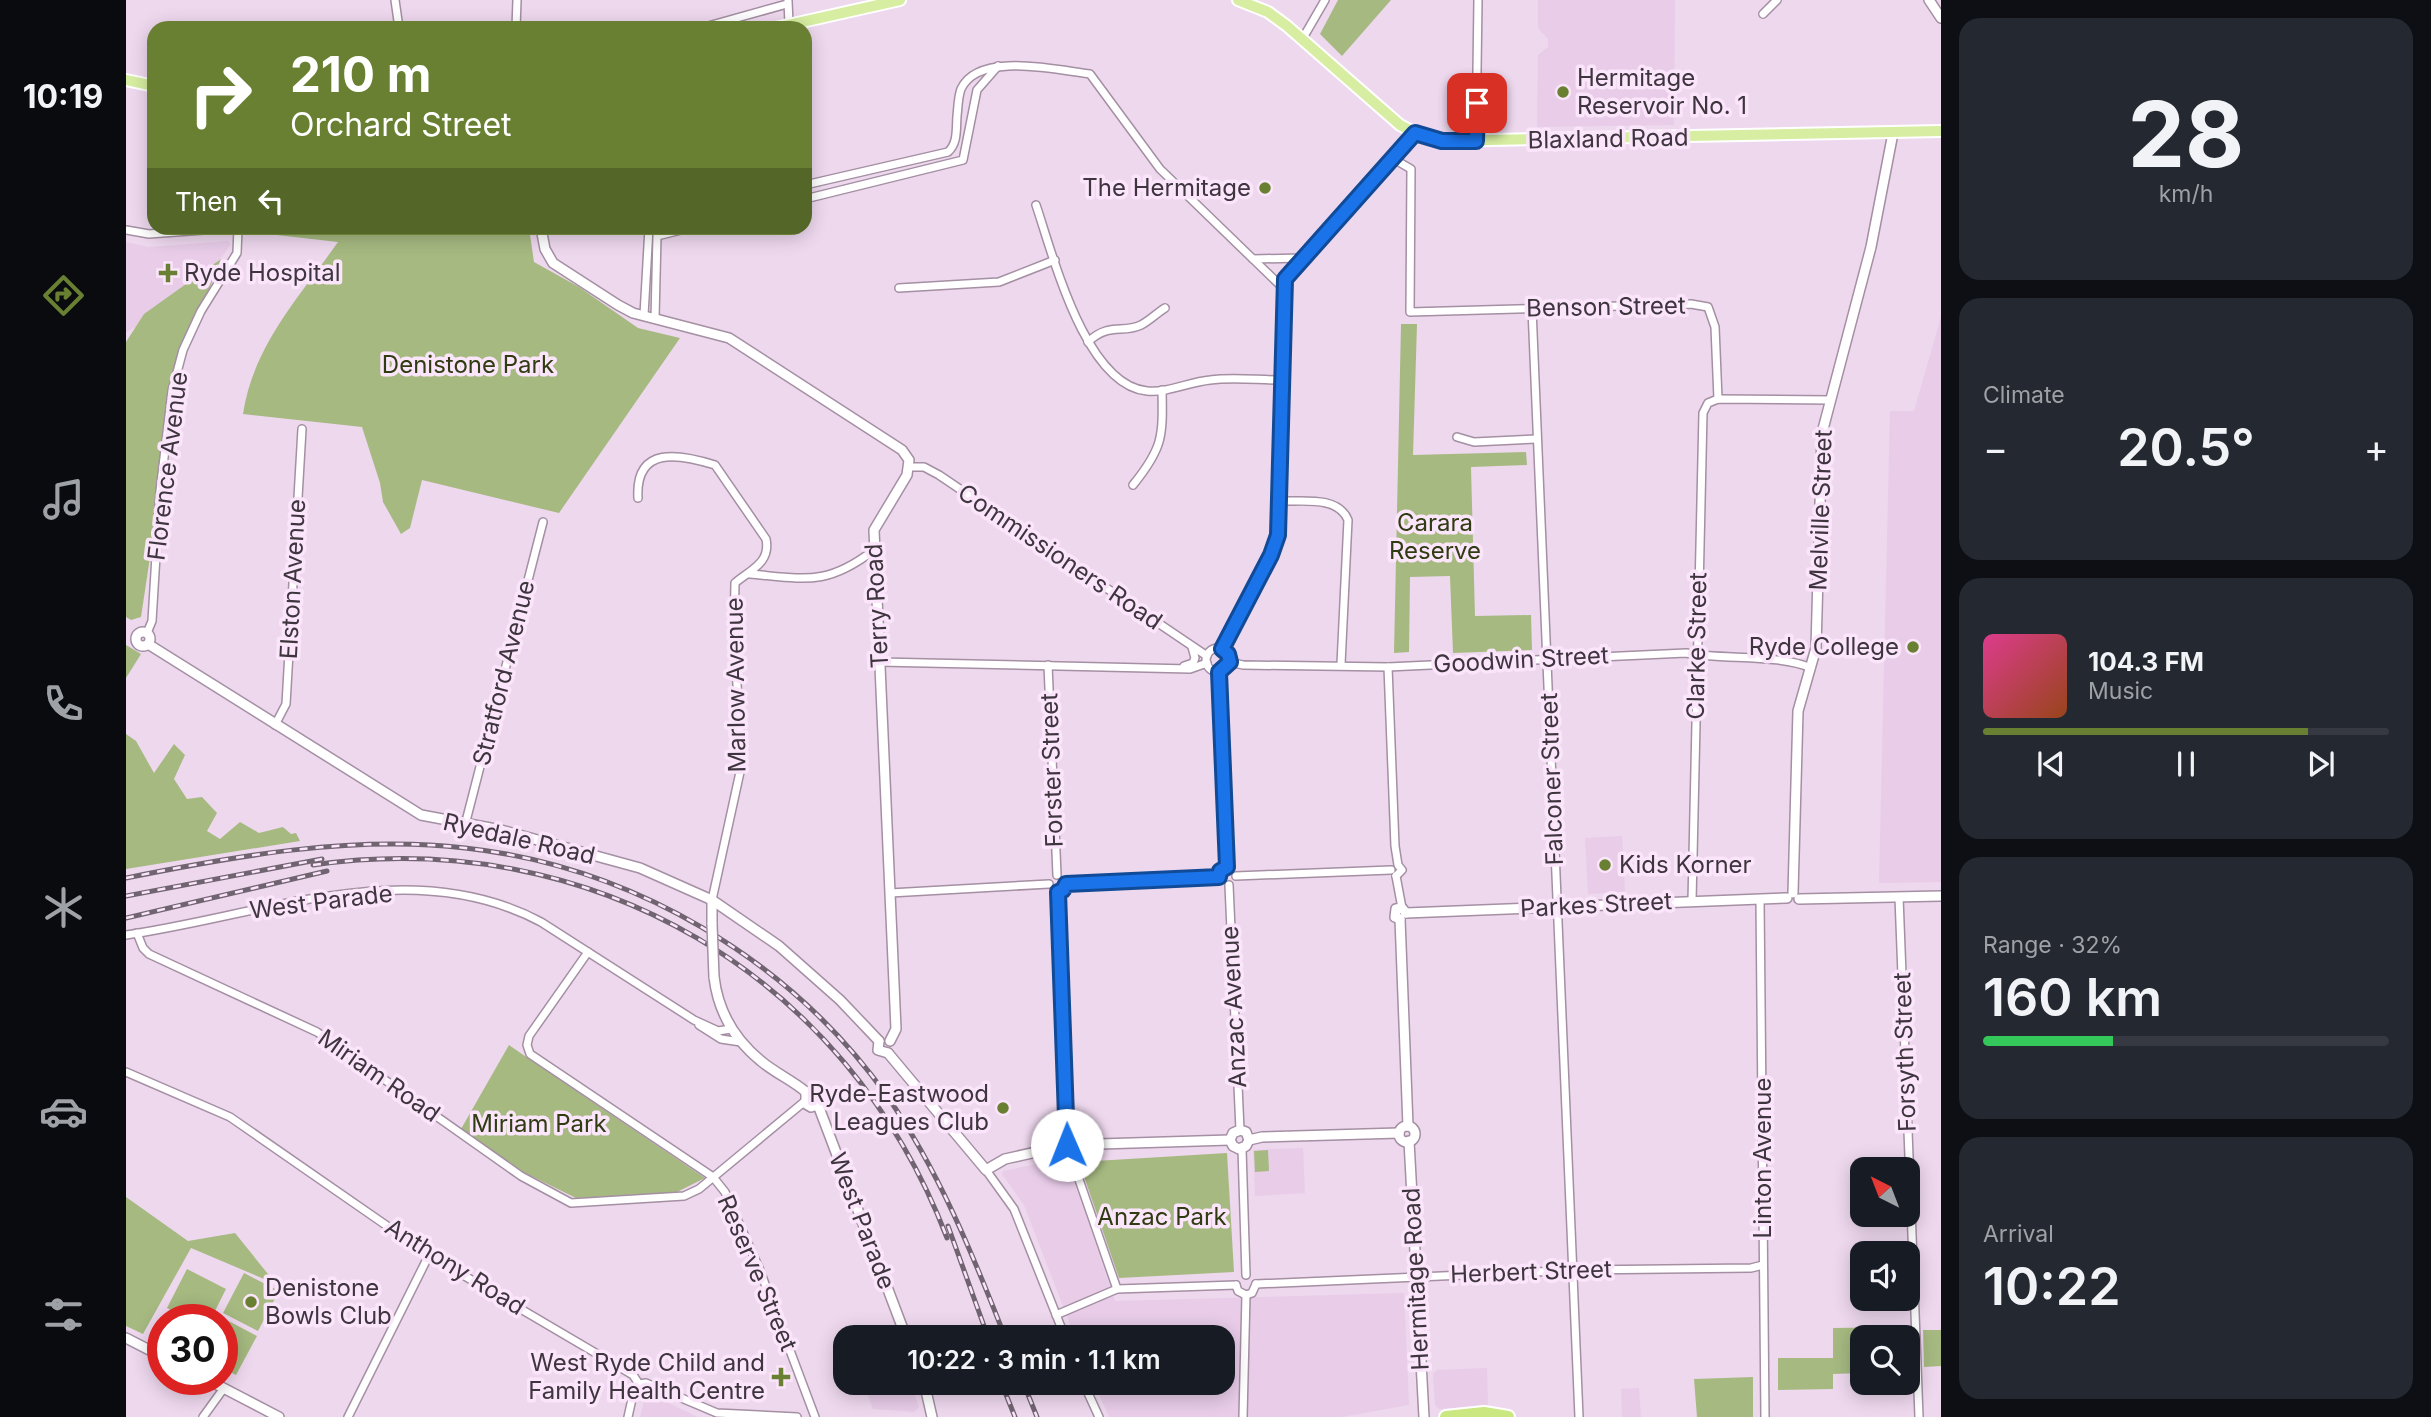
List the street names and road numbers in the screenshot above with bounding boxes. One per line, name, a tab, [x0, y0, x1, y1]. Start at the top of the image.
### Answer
street label: Blaxland Road	[1527, 123, 1689, 154]
street label: Benson Street	[1526, 291, 1686, 322]
street label: Florence Avenue	[142, 370, 193, 562]
street label: Melville Street	[1803, 429, 1838, 591]
street label: Commissioners Road	[953, 478, 1168, 636]
street label: Elston Avenue	[274, 498, 311, 660]
street label: Terry Road	[859, 543, 894, 669]
street label: Clarke Street	[1681, 572, 1712, 720]
street label: Stratford Avenue	[466, 577, 541, 769]
street label: Marlow Avenue	[719, 597, 752, 773]
street label: Goodwin Street	[1433, 640, 1609, 679]
street label: Forster Street	[1034, 692, 1069, 848]
street label: Falconer Street	[1534, 692, 1569, 866]
street label: Ryedale Road	[440, 807, 598, 870]
street label: West Parade	[248, 878, 394, 925]
street label: Parkes Street	[1519, 886, 1673, 923]
street label: Anzac Avenue	[1215, 925, 1252, 1089]
street label: Forsyth Street	[1887, 972, 1922, 1132]
street label: Miriam Road	[313, 1023, 446, 1128]
street label: Linton Avenue	[1748, 1078, 1777, 1238]
street label: West Parade	[823, 1149, 902, 1293]
street label: Hermitage Road	[1396, 1187, 1435, 1371]
street label: Reserve Street	[712, 1190, 803, 1355]
street label: Anthony Road	[380, 1212, 530, 1321]
street label: Herbert Street	[1450, 1254, 1612, 1289]

